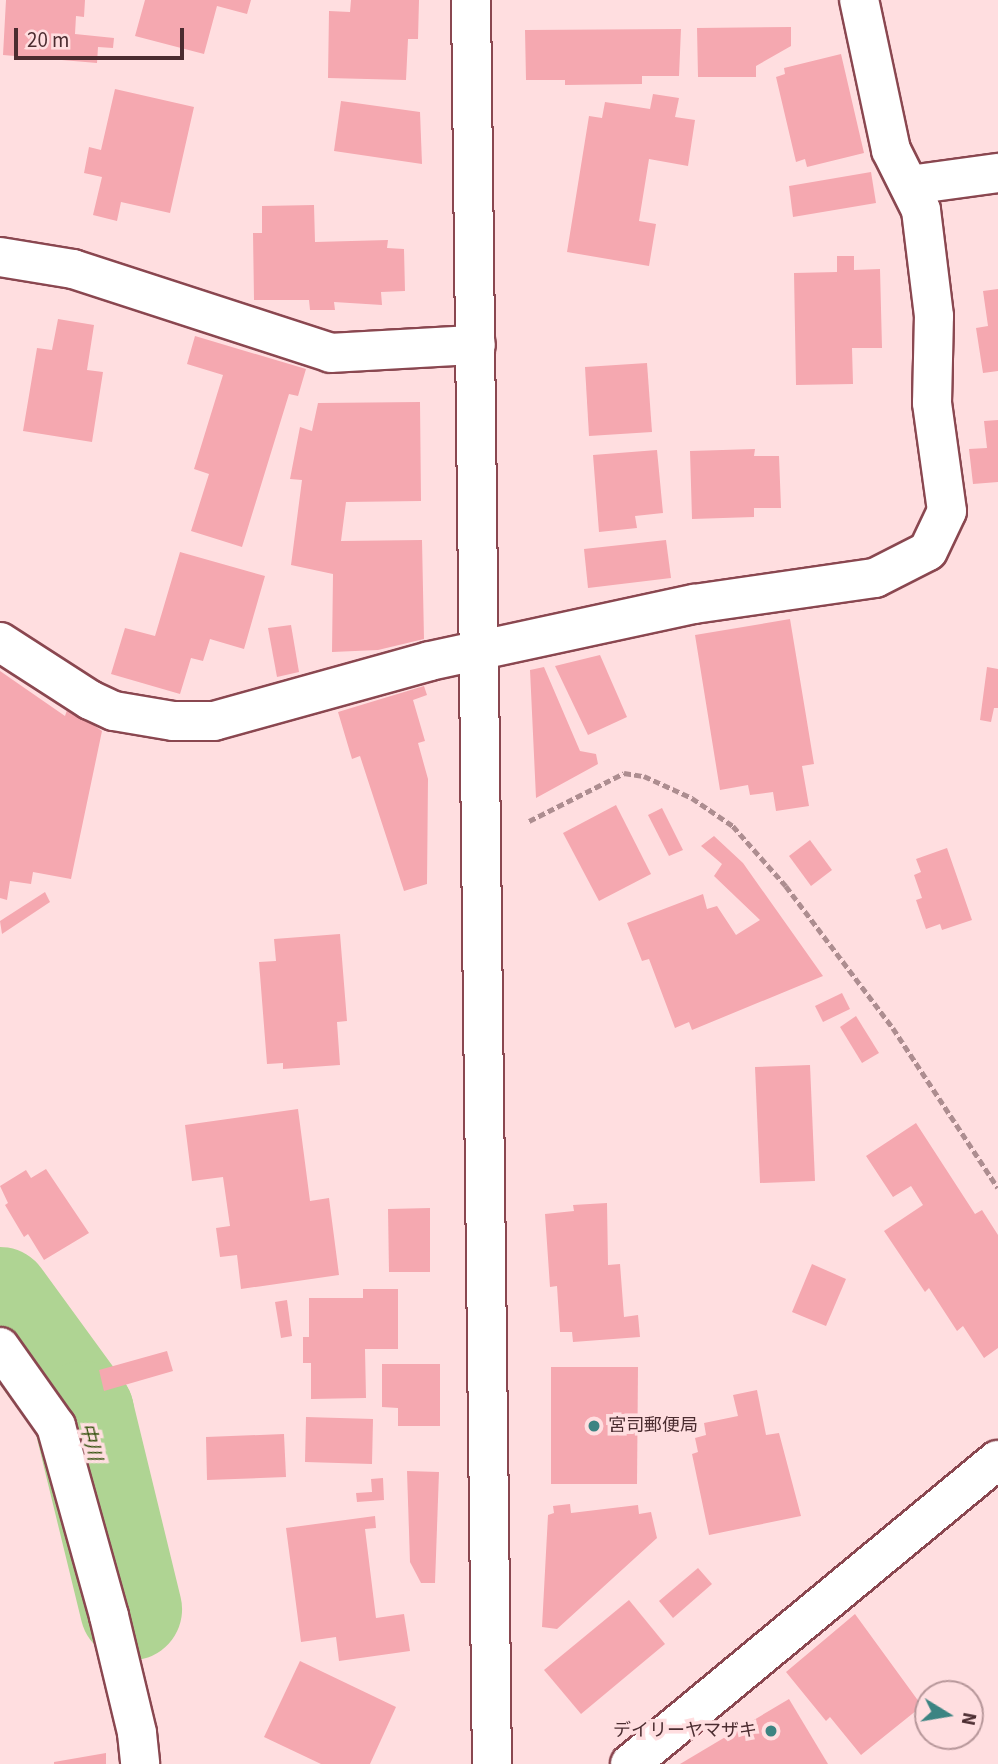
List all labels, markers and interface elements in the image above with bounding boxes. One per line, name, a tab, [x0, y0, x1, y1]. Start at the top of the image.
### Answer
scale bar	[18, 14, 187, 58]
text: 20 m	[27, 25, 69, 55]
place label: 宮司郵便局	[608, 1415, 698, 1437]
marker: 宮司郵便局	[586, 1418, 602, 1434]
water label: 中川	[74, 1421, 106, 1463]
north arrow	[914, 1680, 984, 1750]
text: N	[954, 1710, 983, 1727]
place label: デイリーヤマザキ	[613, 1720, 757, 1742]
marker: デイリーヤマザキ	[763, 1723, 779, 1739]

